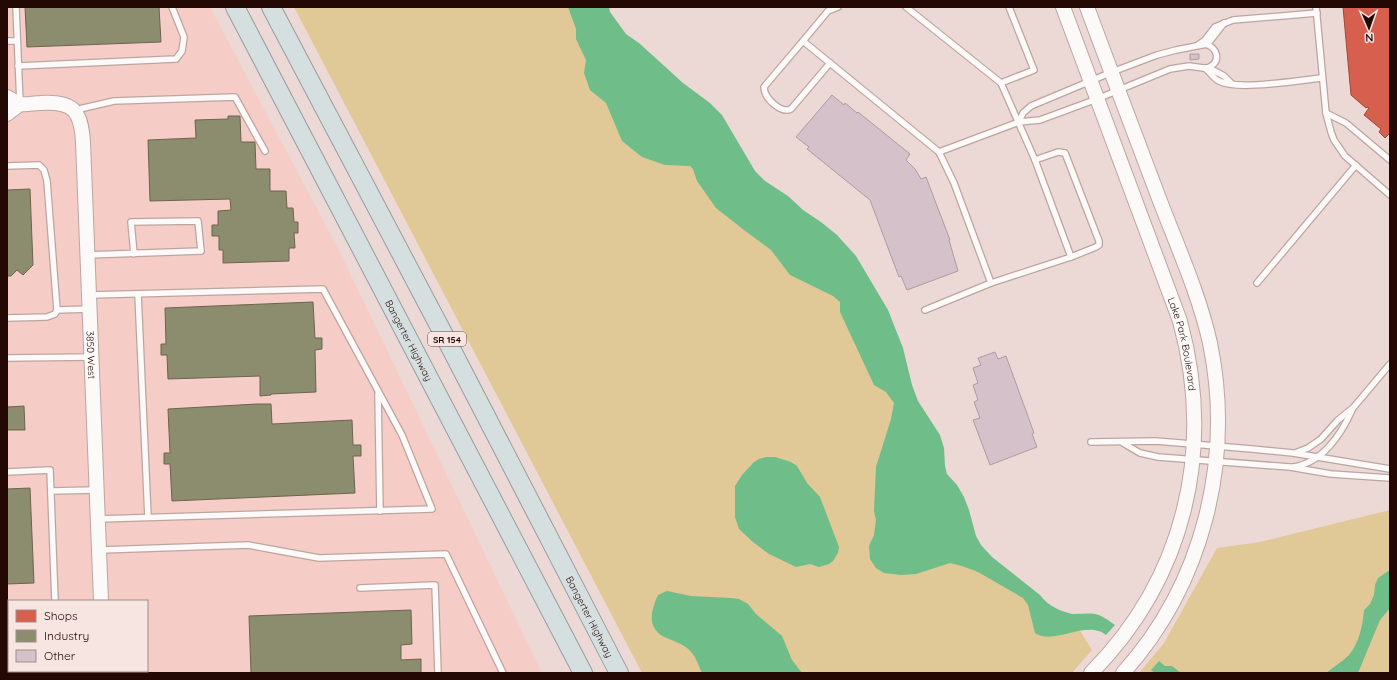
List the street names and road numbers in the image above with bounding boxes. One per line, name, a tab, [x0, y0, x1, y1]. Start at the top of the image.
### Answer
street label: Lake Park Boulevard	[1165, 295, 1199, 391]
street label: Bangerter Highway	[383, 297, 436, 383]
street label: 3850 West	[84, 331, 99, 380]
road number: SR 154	[428, 332, 466, 346]
street label: Bangerter Highway	[563, 574, 616, 660]

